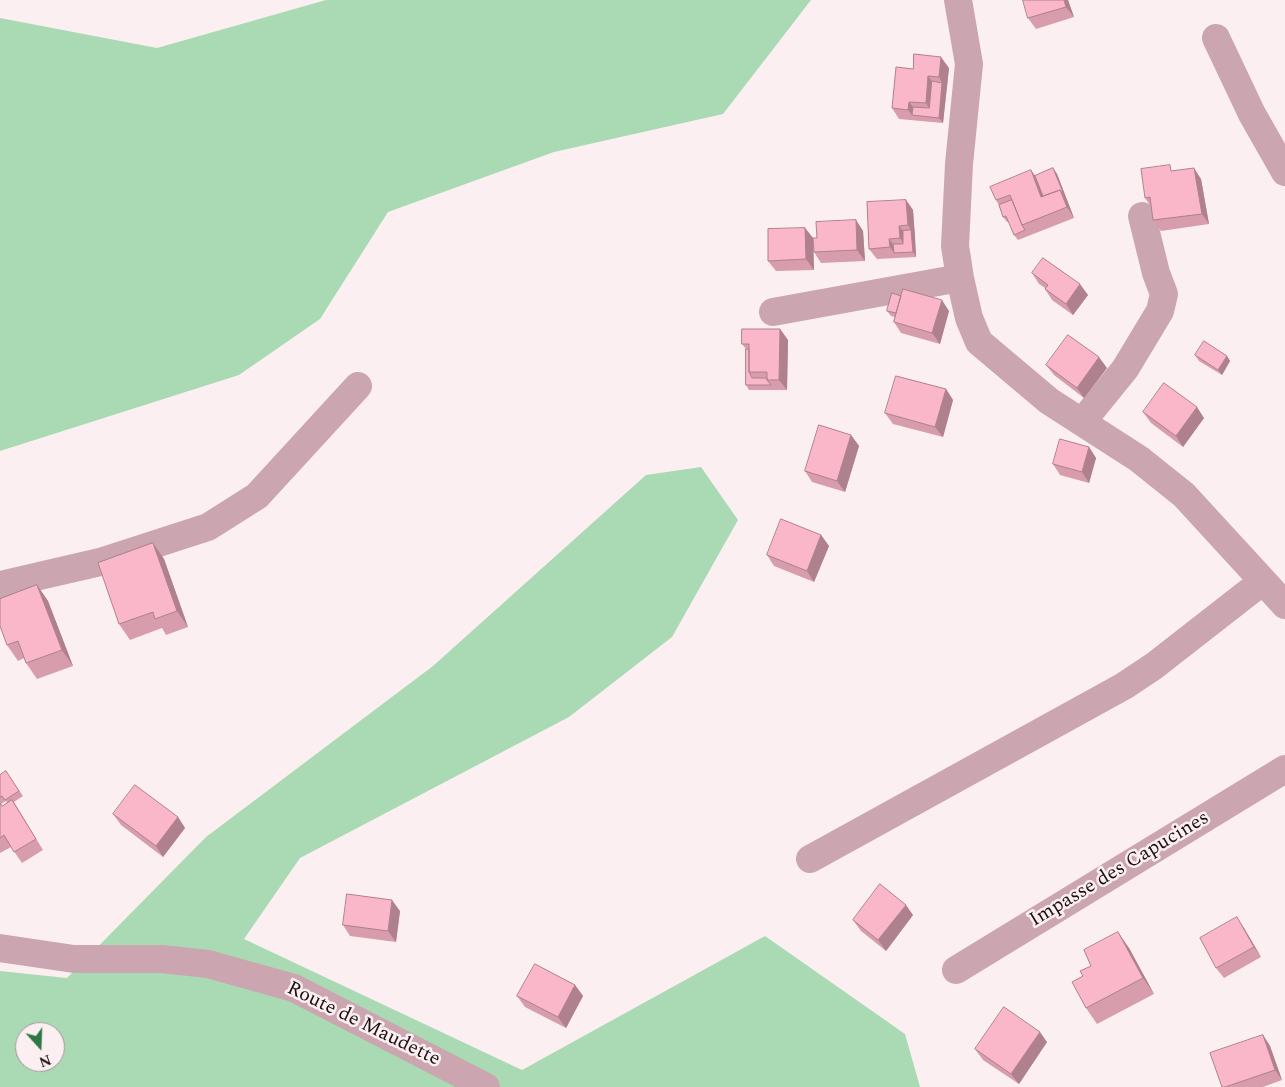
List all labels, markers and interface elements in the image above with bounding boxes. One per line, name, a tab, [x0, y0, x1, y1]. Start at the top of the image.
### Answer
street label: Impasse des Capucines	[1026, 807, 1214, 933]
street label: Route de Maudette	[282, 977, 444, 1073]
north arrow	[15, 1022, 65, 1072]
text: N	[36, 1049, 54, 1072]

